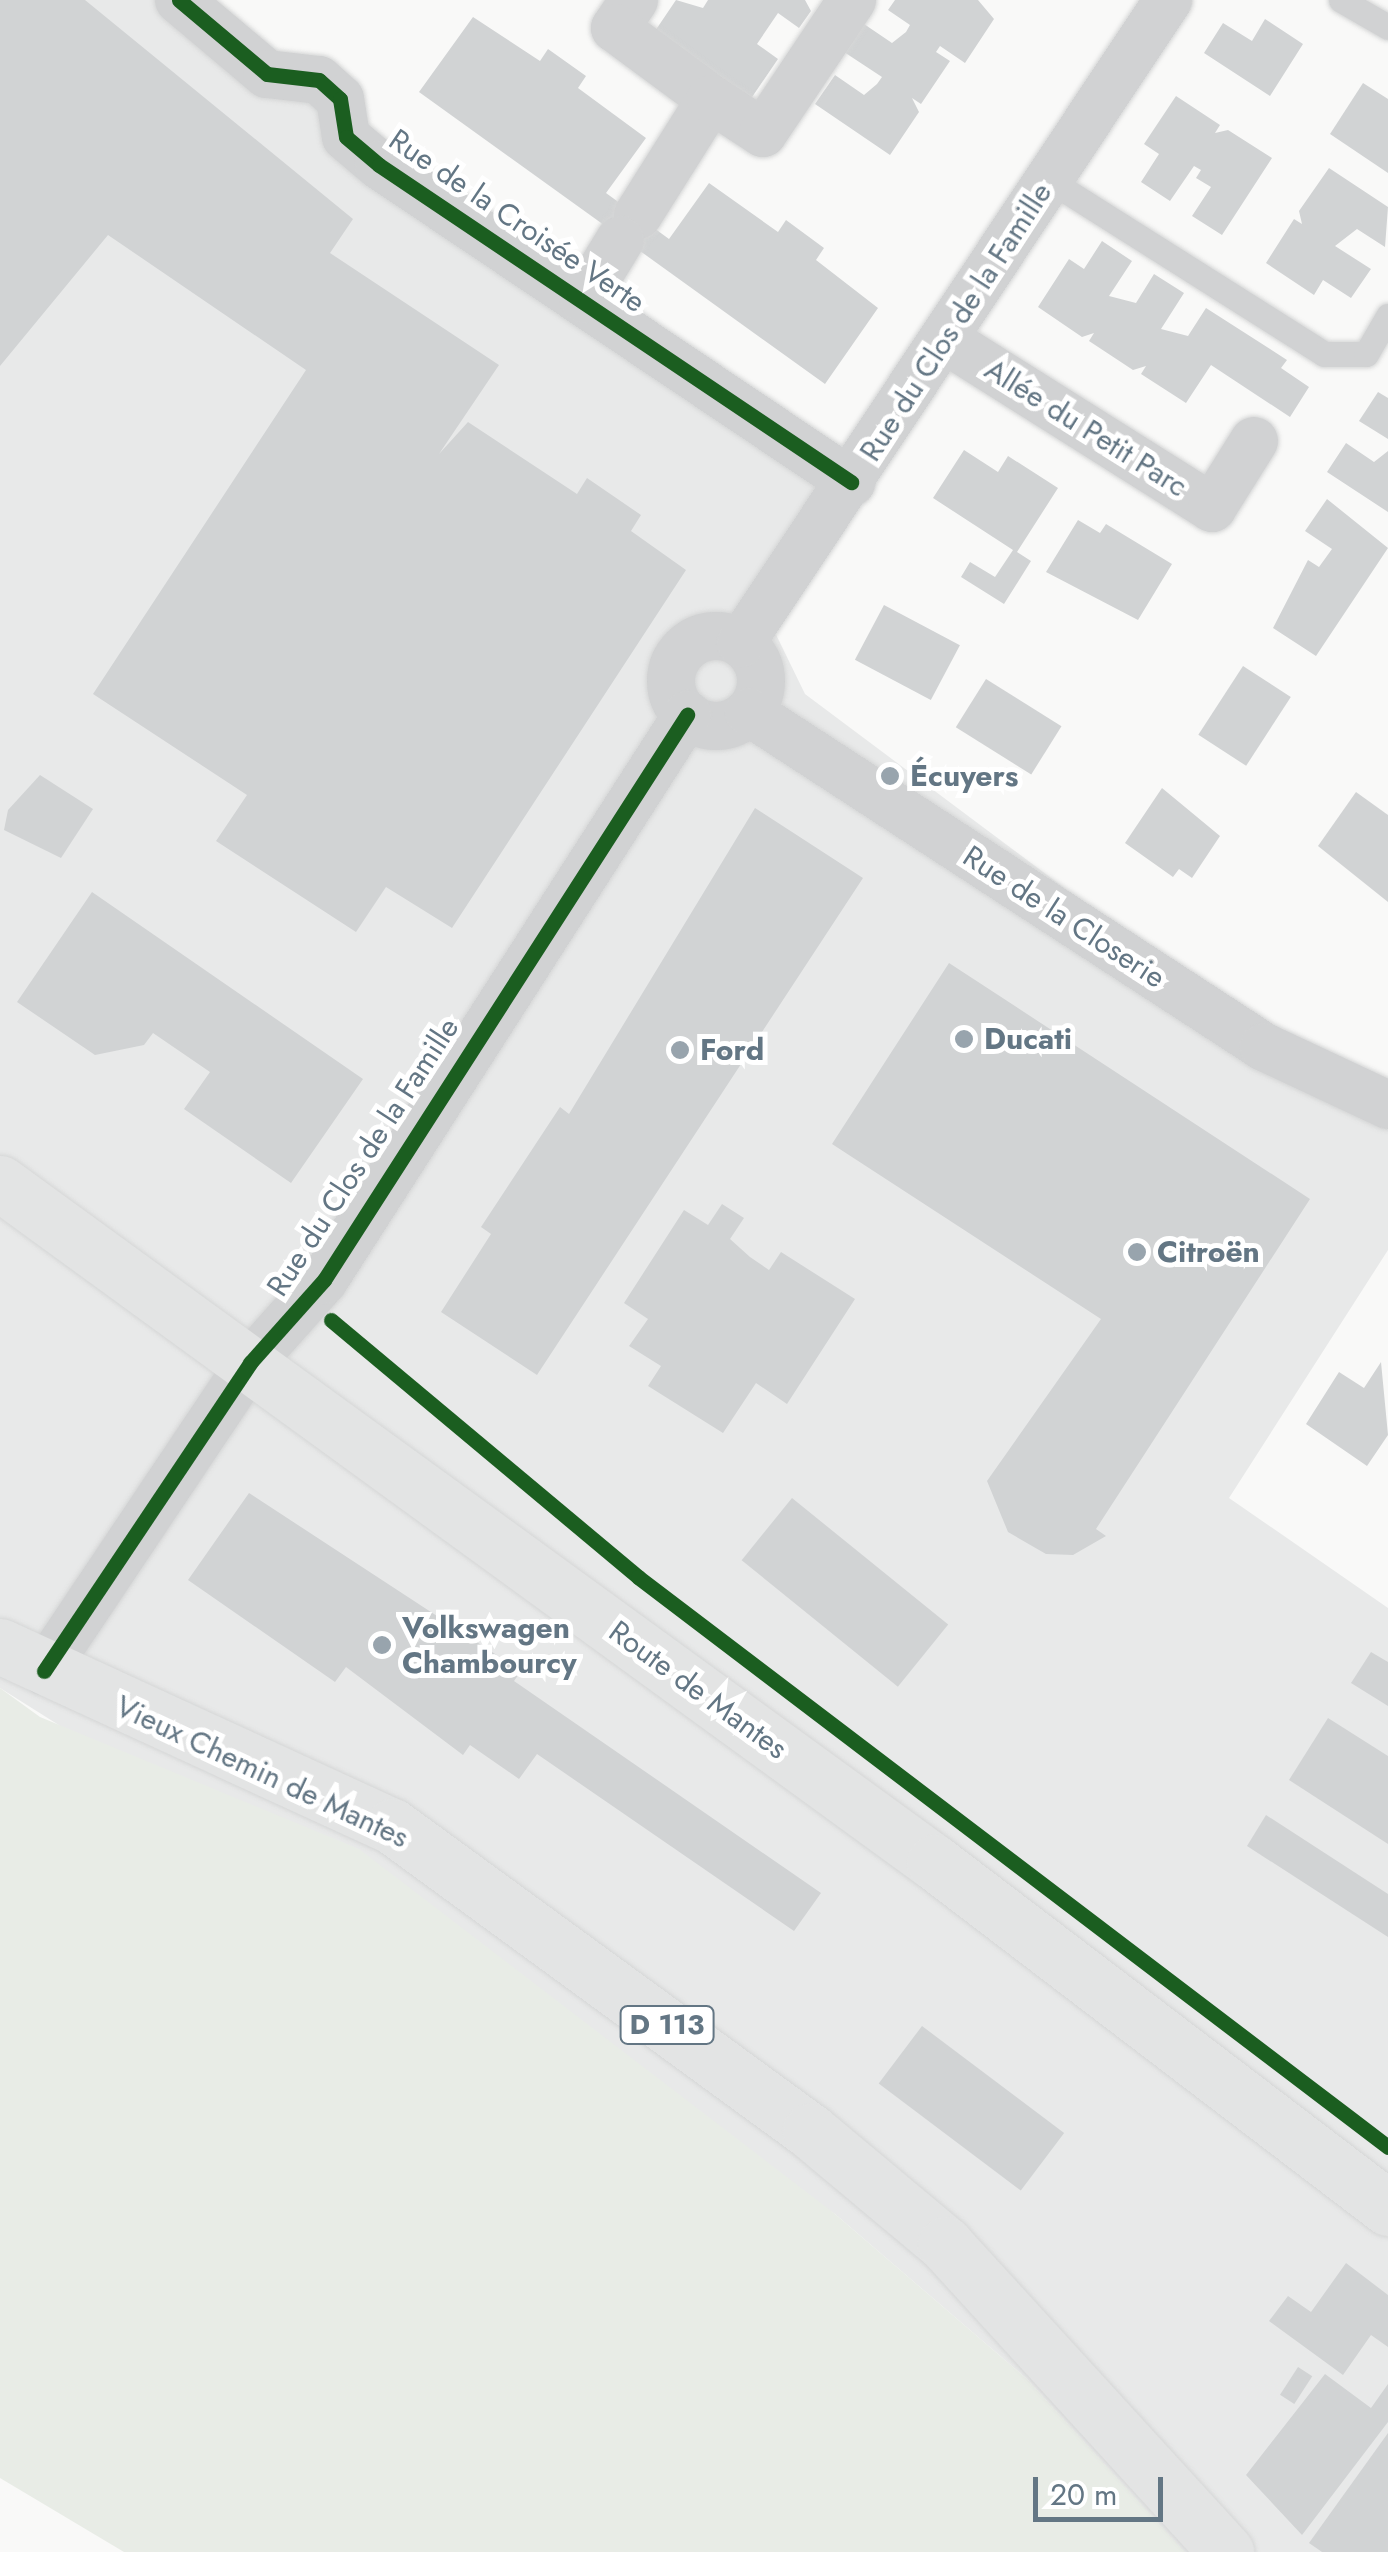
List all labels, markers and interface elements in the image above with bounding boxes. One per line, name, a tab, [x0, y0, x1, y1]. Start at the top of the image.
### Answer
street label: Rue de la Croisée Verte	[382, 122, 652, 320]
street label: Rue du Clos de la Famille	[853, 176, 1059, 468]
street label: Allée du Petit Parc	[978, 351, 1194, 505]
place label: Écuyers	[910, 758, 1019, 794]
marker: Écuyers	[879, 765, 901, 787]
street label: Rue de la Closerie	[956, 838, 1172, 996]
street label: Rue du Clos de la Famille	[260, 1011, 466, 1303]
place label: Ducati	[984, 1021, 1072, 1057]
marker: Ducati	[953, 1028, 975, 1050]
place label: Ford	[700, 1032, 764, 1068]
marker: Ford	[669, 1039, 691, 1061]
place label: Citroën	[1157, 1234, 1260, 1270]
marker: Citroën	[1126, 1241, 1148, 1263]
place label: Volkswagen Chambourcy	[402, 1610, 577, 1680]
street label: Route de Mantes	[602, 1613, 794, 1767]
marker: Volkswagen Chambourcy	[371, 1634, 393, 1656]
street label: Vieux Chemin de Mantes	[110, 1688, 414, 1856]
road number: D 113	[620, 2002, 714, 2048]
scale bar	[1038, 2457, 1168, 2519]
text: 20 m	[1050, 2473, 1117, 2516]

